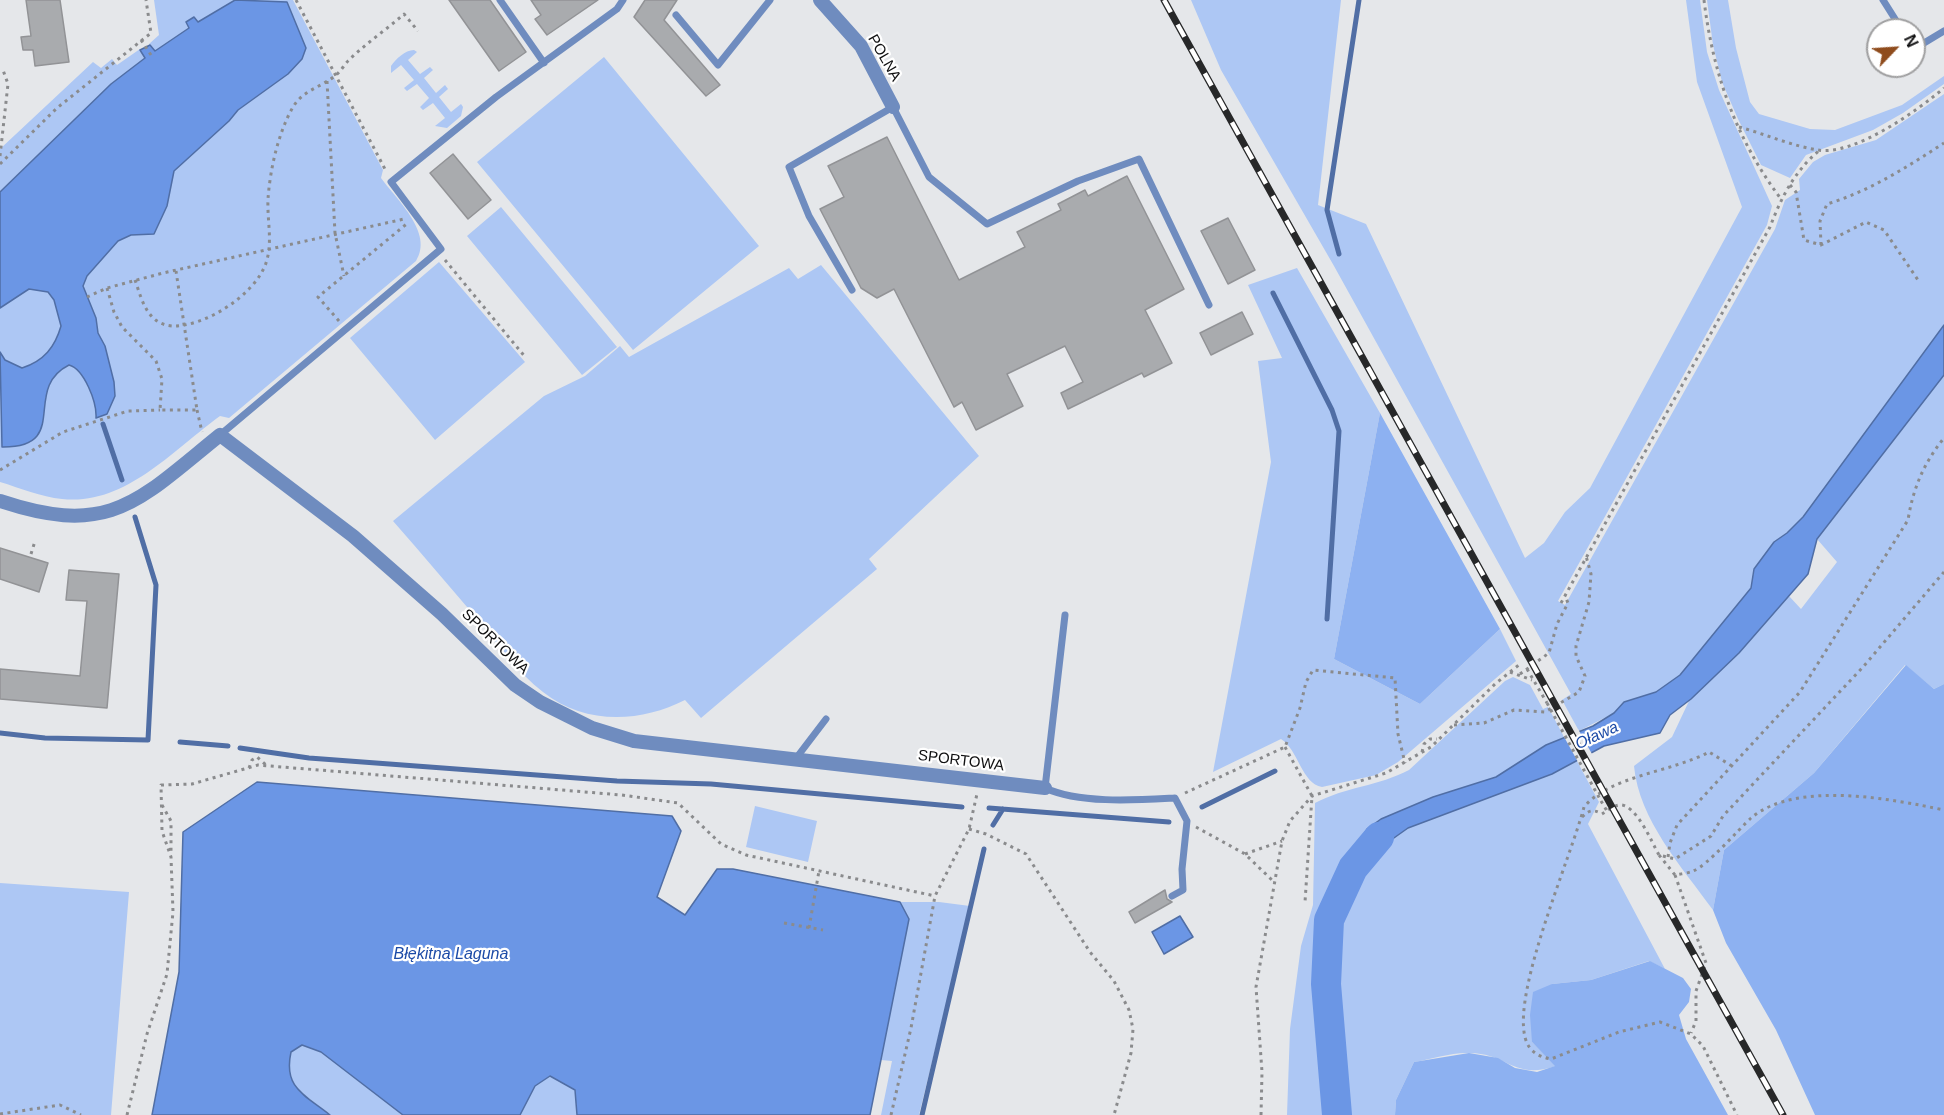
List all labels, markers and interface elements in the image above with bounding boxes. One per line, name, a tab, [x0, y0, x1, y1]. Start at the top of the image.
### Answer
north arrow	[1866, 18, 1926, 78]
street label: POLNA	[863, 31, 905, 85]
text: N	[1901, 32, 1921, 50]
street label: SPORTOWA	[458, 606, 532, 678]
water label: Oława	[1572, 718, 1622, 754]
street label: SPORTOWA	[917, 747, 1005, 775]
water label: Błękitna Laguna	[394, 945, 508, 965]

